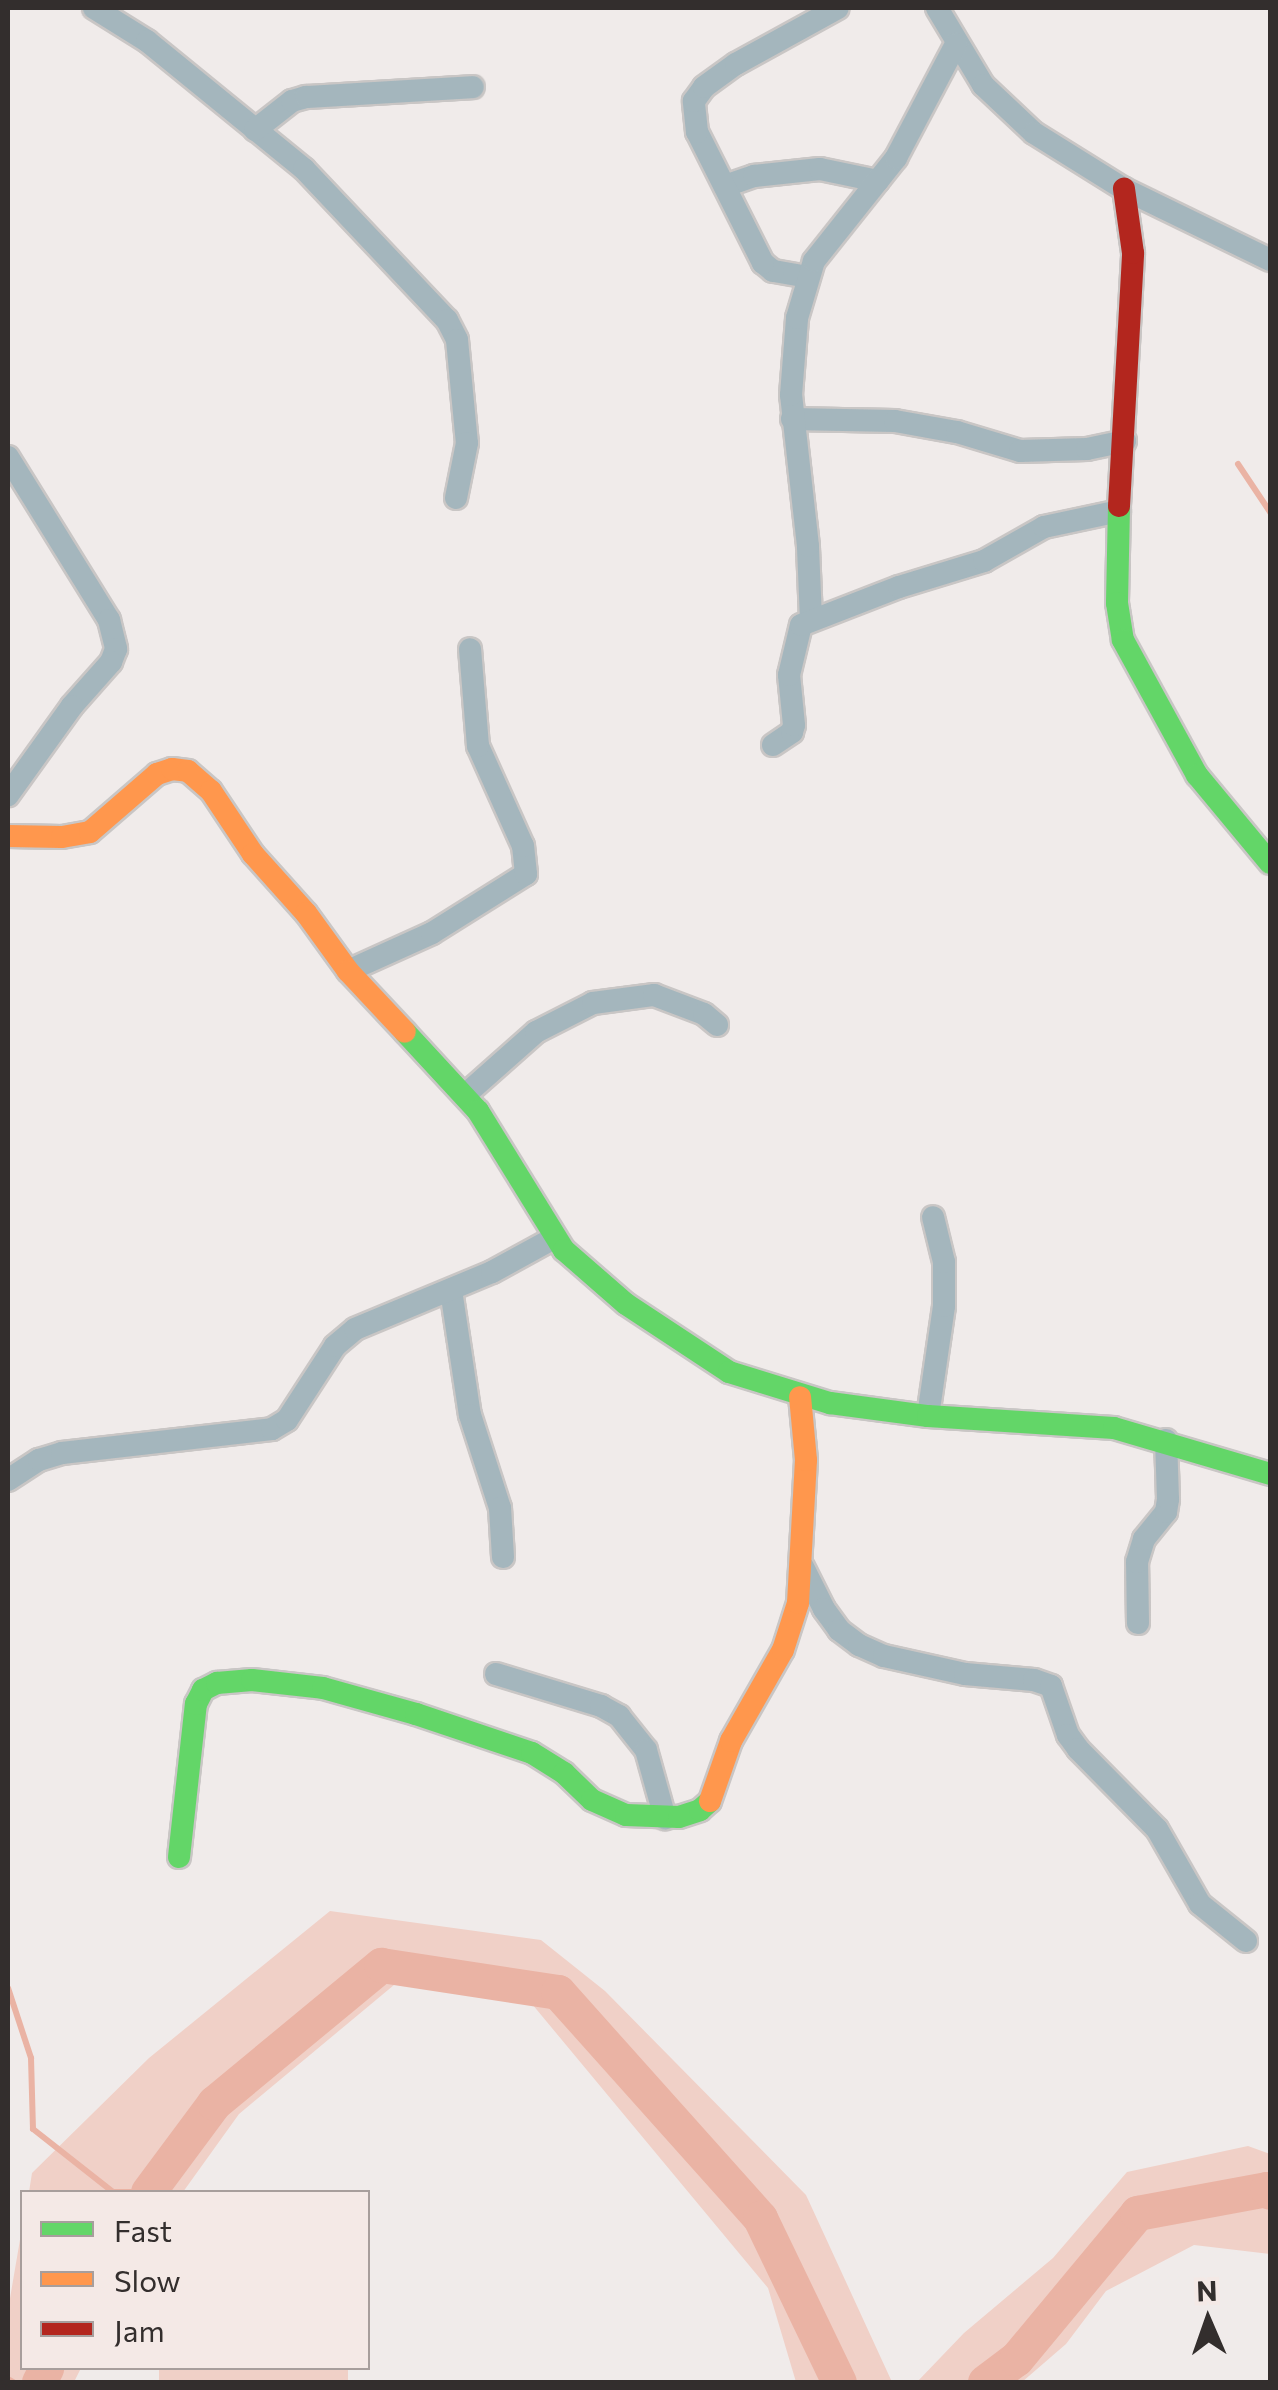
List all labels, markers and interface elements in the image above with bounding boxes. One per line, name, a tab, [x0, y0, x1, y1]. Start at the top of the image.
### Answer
legend	[20, 2190, 370, 2370]
text: Fast	[114, 2211, 172, 2248]
text: Slow	[114, 2261, 181, 2298]
north arrow	[1158, 2270, 1258, 2370]
text: N	[1196, 2273, 1218, 2307]
text: Jam	[114, 2311, 165, 2348]

